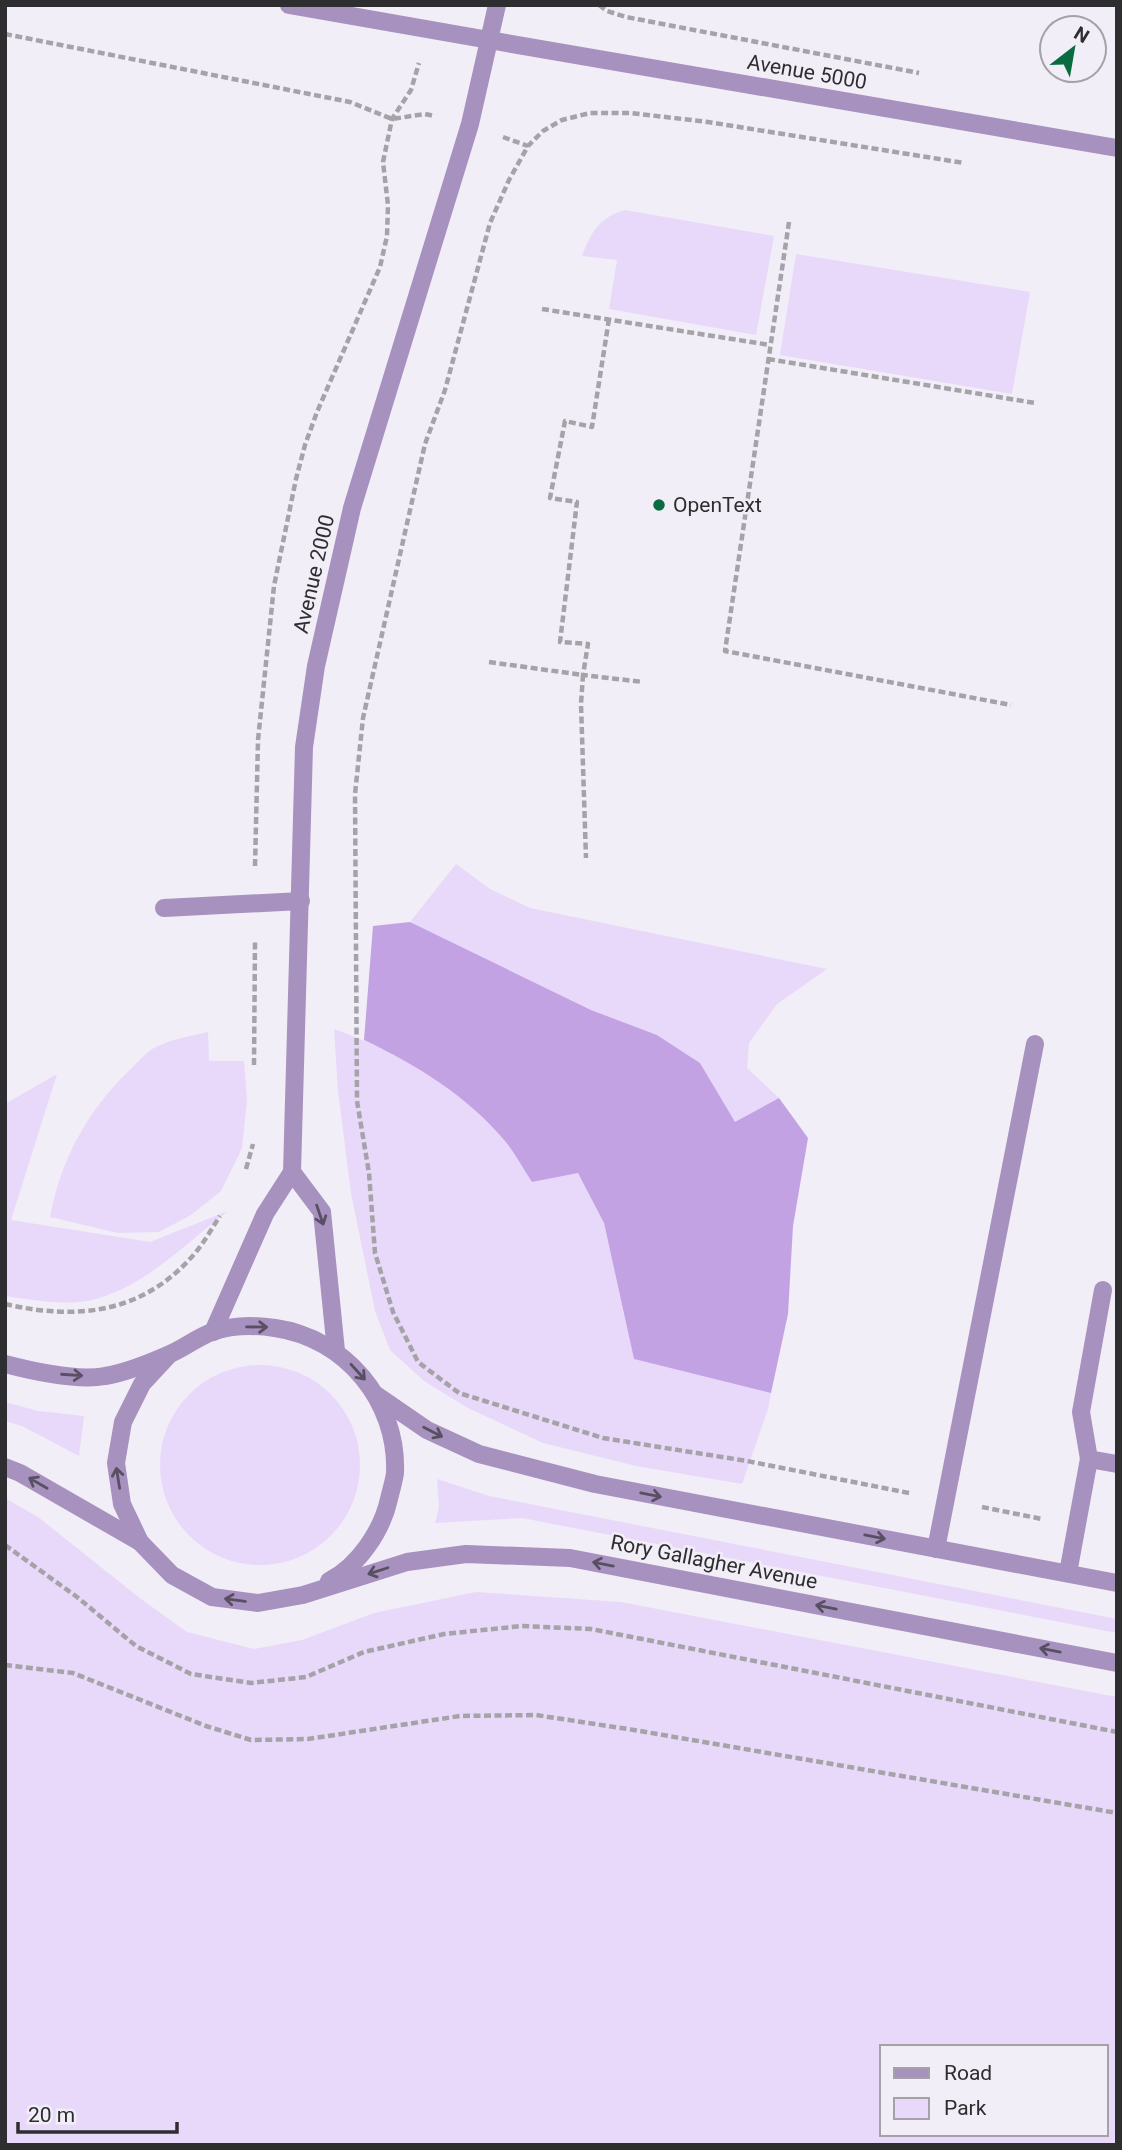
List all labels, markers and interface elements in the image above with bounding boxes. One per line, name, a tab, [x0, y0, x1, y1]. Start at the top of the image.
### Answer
north arrow	[1038, 14, 1108, 84]
text: N	[1070, 22, 1093, 48]
street label: Avenue 5000	[745, 50, 869, 94]
place label: OpenText	[673, 493, 762, 517]
marker: OpenText	[651, 497, 667, 513]
street label: Avenue 2000	[289, 512, 339, 636]
one-way arrow	[315, 1204, 327, 1225]
one-way arrow	[245, 1320, 268, 1334]
one-way arrow	[350, 1363, 366, 1381]
one-way arrow	[61, 1369, 83, 1382]
one-way arrow	[423, 1425, 443, 1439]
one-way arrow	[111, 1467, 124, 1490]
one-way arrow	[29, 1476, 49, 1490]
one-way arrow	[639, 1488, 662, 1502]
street label: Rory Gallagher Avenue	[609, 1530, 819, 1594]
one-way arrow	[863, 1531, 886, 1545]
one-way arrow	[592, 1557, 615, 1570]
one-way arrow	[367, 1565, 389, 1578]
one-way arrow	[225, 1593, 247, 1606]
one-way arrow	[815, 1600, 838, 1614]
one-way arrow	[1039, 1643, 1062, 1657]
legend	[880, 2045, 1108, 2136]
text: Road	[944, 2061, 992, 2085]
scale bar	[18, 2090, 177, 2134]
text: Park	[944, 2096, 987, 2120]
text: 20 m	[28, 2103, 75, 2127]

